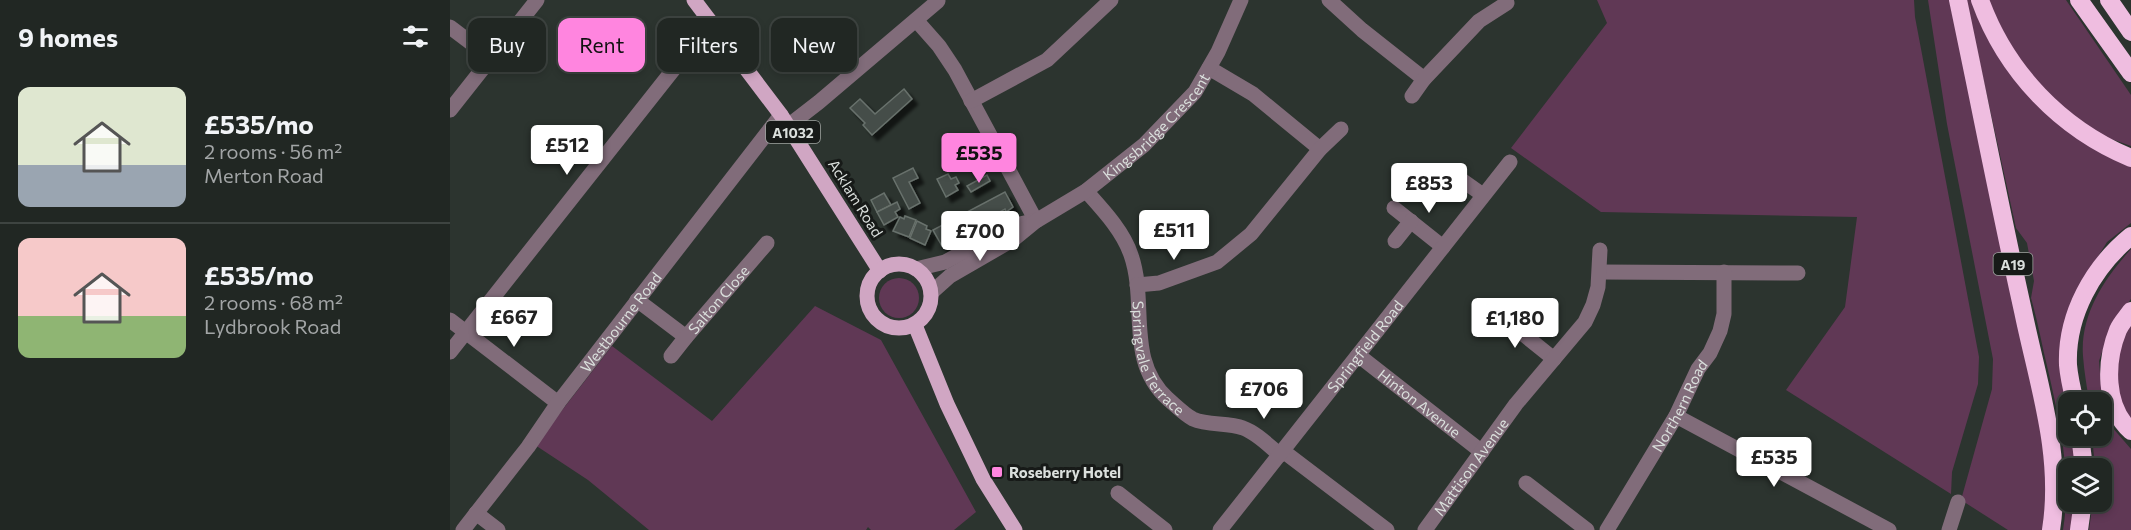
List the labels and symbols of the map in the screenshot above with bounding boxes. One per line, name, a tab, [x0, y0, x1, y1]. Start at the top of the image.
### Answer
street label: Kingsbridge Crescent	[1099, 70, 1213, 183]
road number: A1032	[766, 121, 820, 143]
pin: £512	[531, 125, 603, 176]
pin: £535	[943, 133, 1015, 184]
street label: Acklam Road	[825, 156, 887, 240]
pin: £853	[1393, 163, 1465, 214]
pin: £511	[1138, 210, 1210, 261]
pin: £700	[944, 211, 1016, 262]
road number: A19	[1994, 253, 2032, 275]
street label: Salton Close	[684, 261, 753, 337]
street label: Westbourne Road	[576, 268, 665, 376]
street label: Springfield Road	[1323, 296, 1407, 396]
pin: £667	[478, 297, 550, 348]
pin: £1,180	[1466, 298, 1564, 349]
street label: Springvale Terrace	[1129, 300, 1189, 419]
street label: Northern Road	[1648, 356, 1711, 455]
street label: Hinton Avenue	[1374, 365, 1465, 441]
pin: £706	[1228, 369, 1300, 420]
street label: Mattison Avenue	[1430, 415, 1512, 519]
pin: £535	[1738, 437, 1810, 488]
place label: Roseberry Hotel	[1009, 463, 1121, 481]
marker: Roseberry Hotel	[990, 465, 1004, 479]

